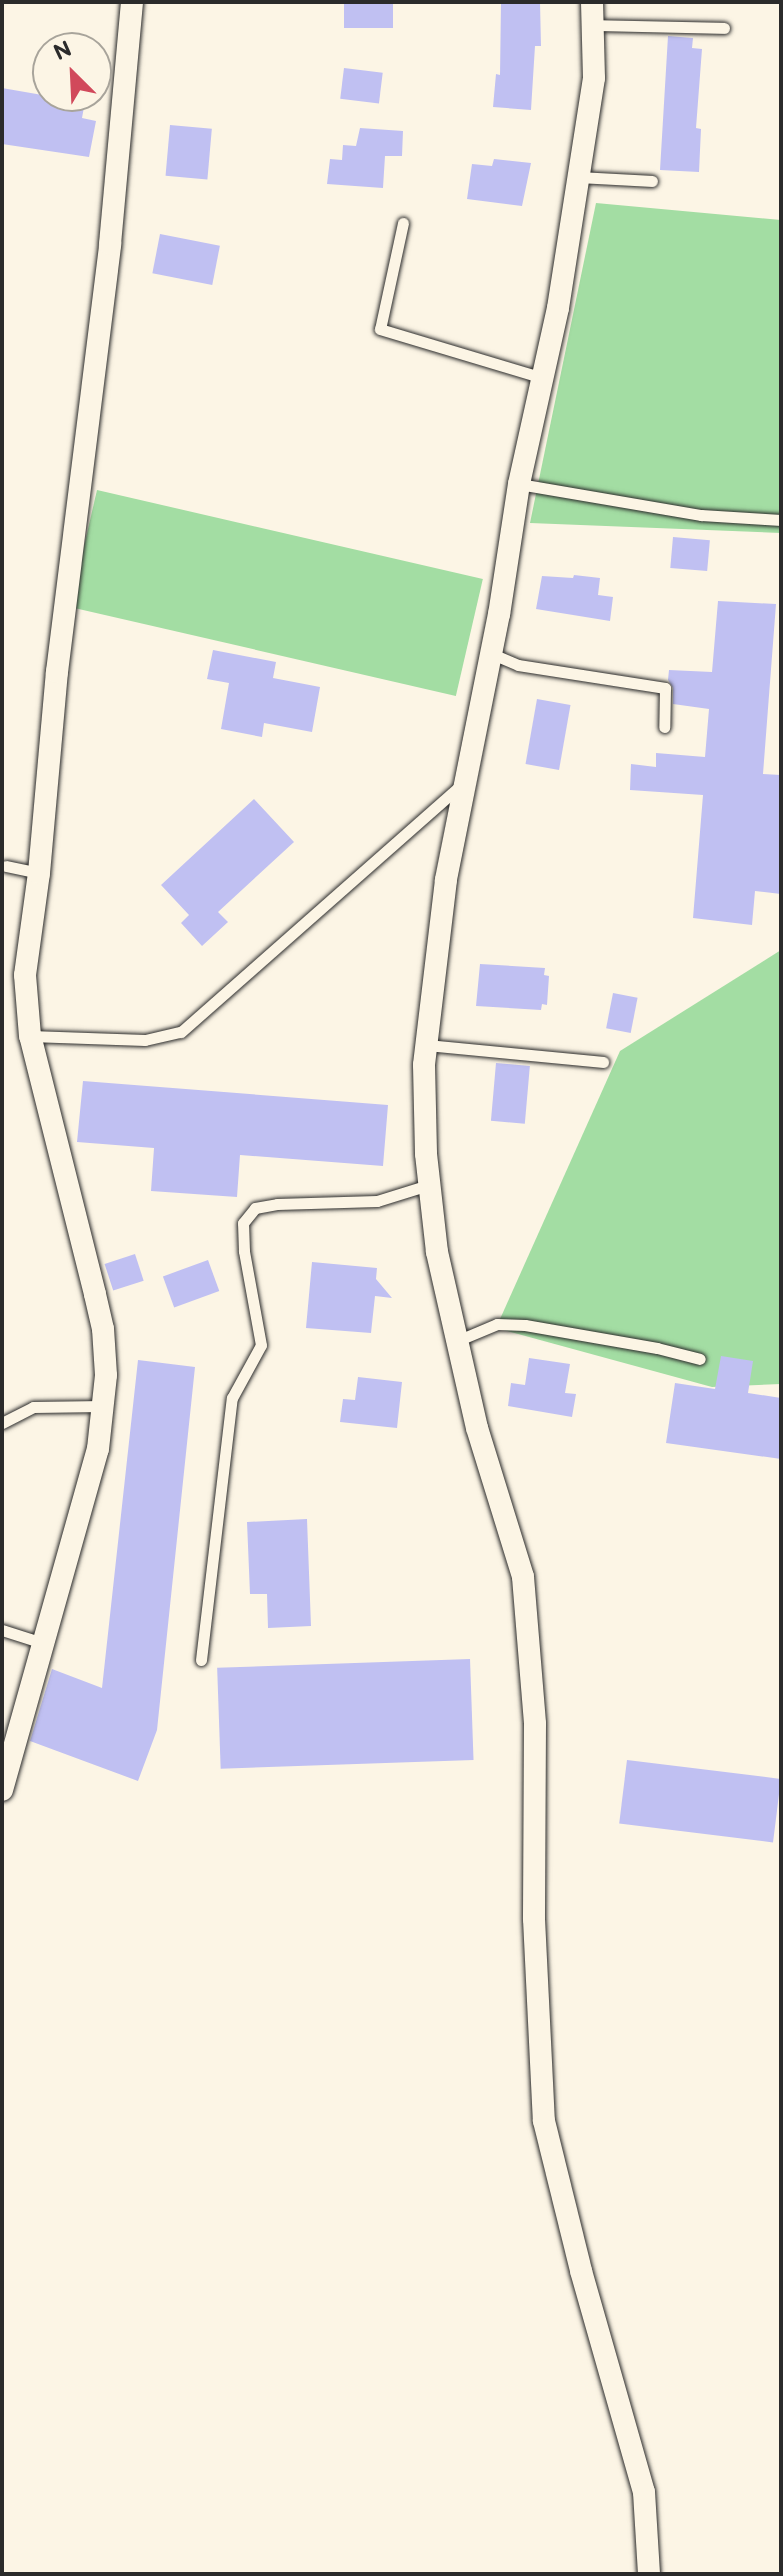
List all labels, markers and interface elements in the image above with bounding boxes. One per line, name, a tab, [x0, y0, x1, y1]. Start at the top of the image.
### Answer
north arrow	[32, 32, 112, 112]
text: N	[50, 36, 76, 67]

